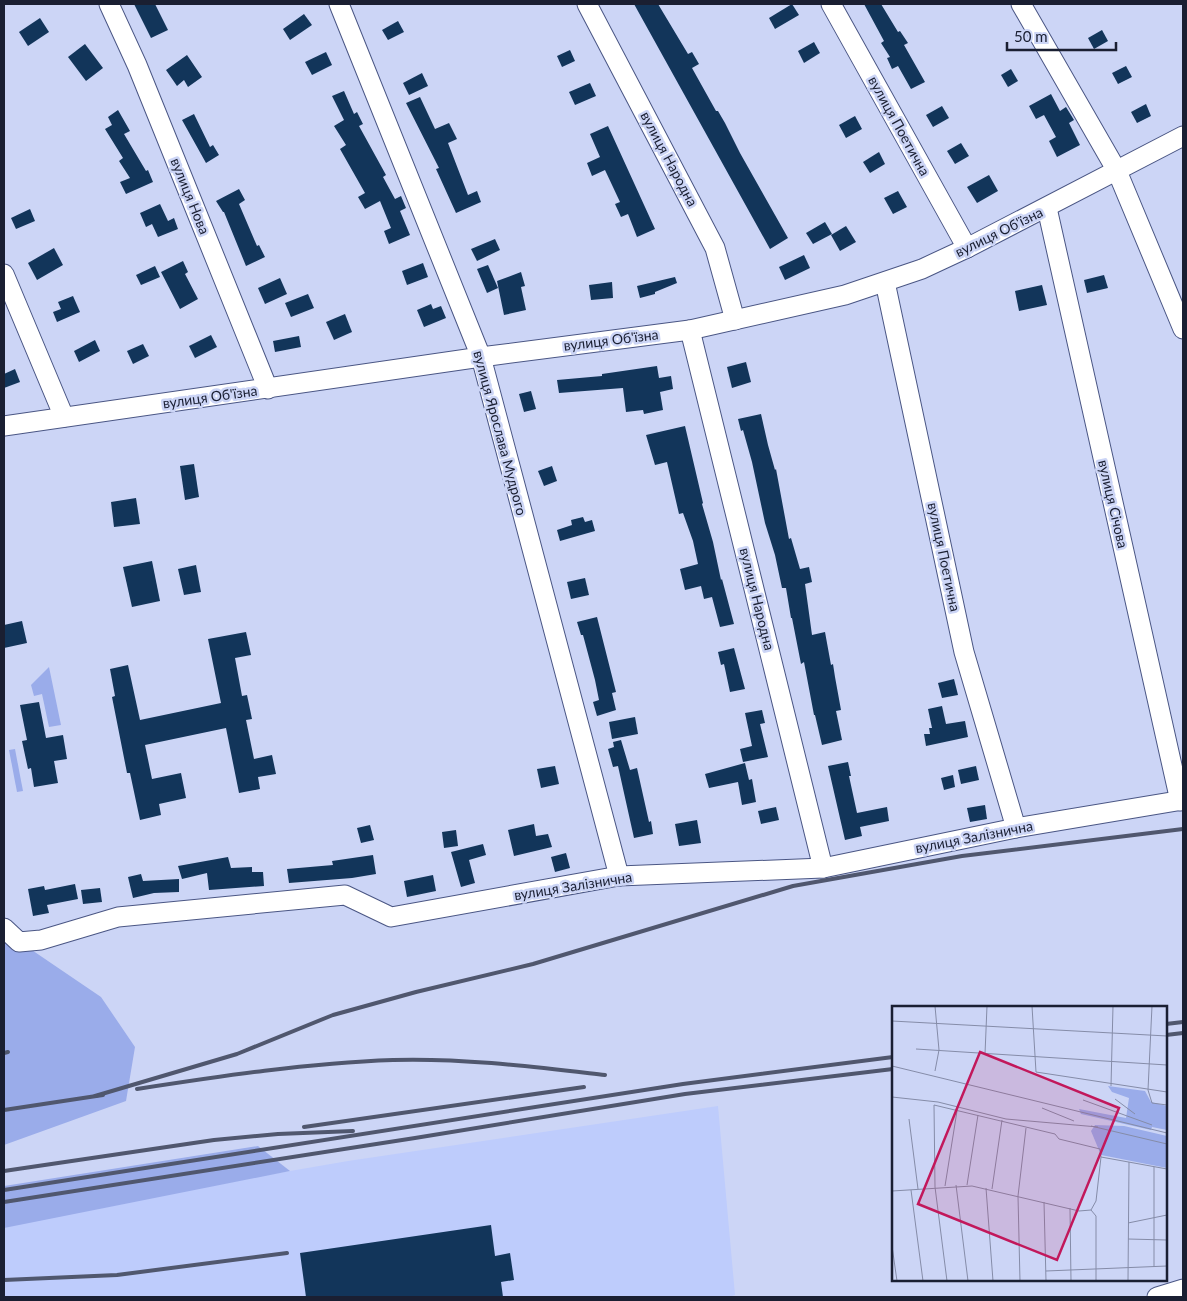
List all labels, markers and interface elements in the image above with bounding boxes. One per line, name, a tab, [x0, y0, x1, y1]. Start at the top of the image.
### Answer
scale bar	[1007, 20, 1116, 52]
text: 50 m	[1014, 27, 1048, 45]
street label: вулиця Поетична	[865, 73, 934, 178]
street label: вулиця Народна	[637, 108, 702, 209]
street label: вулиця Нова	[167, 155, 214, 237]
street label: вулиця Об'їзна	[952, 203, 1045, 260]
street label: вулиця Об'їзна	[563, 325, 659, 354]
street label: вулиця Ярослава Мудрого	[470, 349, 531, 517]
street label: вулиця Об'їзна	[162, 381, 258, 412]
street label: вулиця Січова	[1095, 458, 1132, 550]
street label: вулиця Поетична	[925, 501, 964, 613]
street label: вулиця Народна	[737, 546, 778, 652]
street label: вулиця Залізнична	[914, 817, 1034, 856]
street label: вулиця Залізнична	[513, 868, 633, 903]
inset map	[892, 1006, 1167, 1281]

